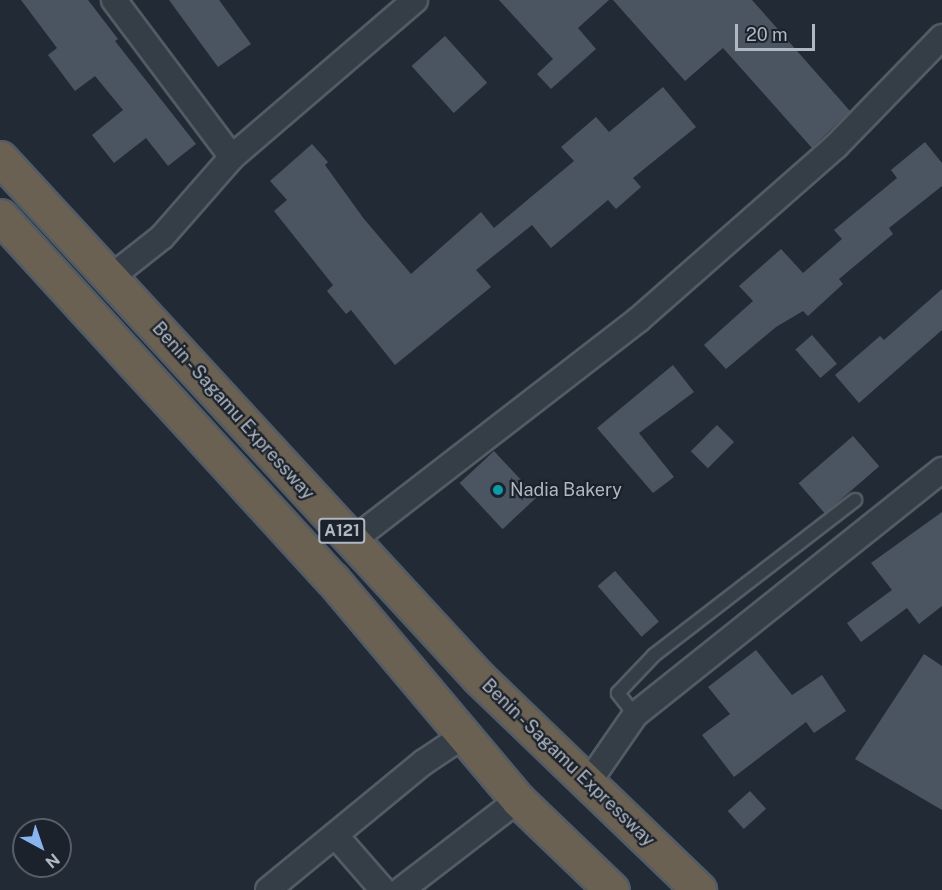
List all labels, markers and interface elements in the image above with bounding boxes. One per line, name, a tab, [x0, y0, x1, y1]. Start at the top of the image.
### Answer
scale bar	[738, 12, 818, 50]
text: 20 m	[746, 24, 788, 45]
street label: Benin - Sagamu Expressway	[146, 316, 320, 506]
place label: Nadia Bakery	[510, 479, 622, 501]
marker: Nadia Bakery	[491, 483, 505, 497]
road number: A121	[318, 518, 366, 544]
street label: Benin - Sagamu Expressway	[475, 673, 661, 853]
north arrow	[12, 818, 72, 878]
text: N	[42, 849, 64, 872]

